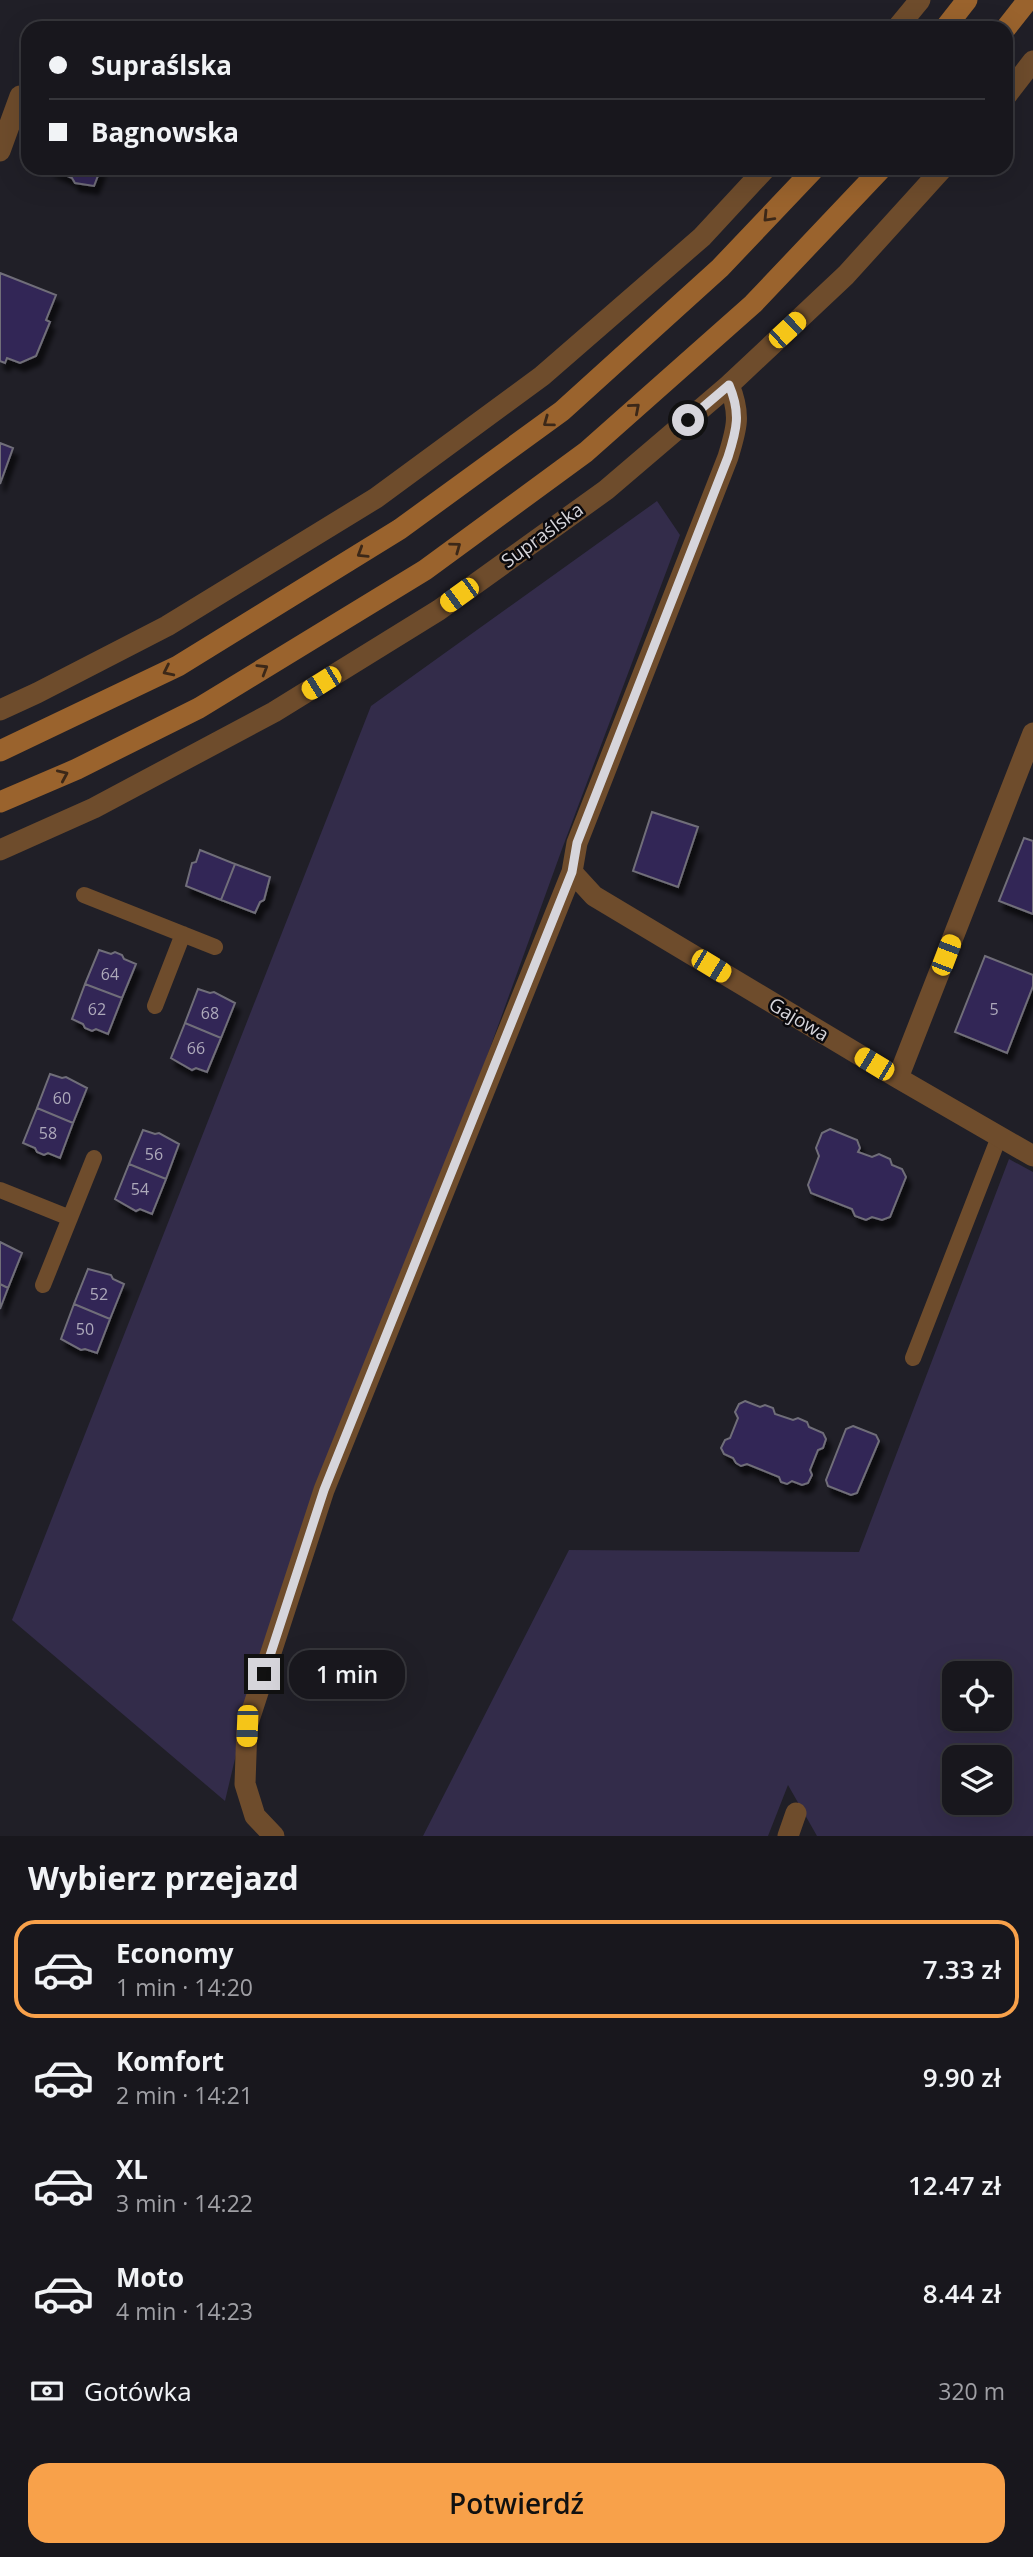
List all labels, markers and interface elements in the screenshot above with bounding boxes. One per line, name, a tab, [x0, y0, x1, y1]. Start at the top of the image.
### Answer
text: Supraślska	[91, 47, 232, 83]
text: Bagnowska	[91, 114, 239, 150]
one-way arrow	[764, 209, 777, 222]
car	[765, 308, 810, 352]
one-way arrow	[627, 404, 640, 416]
route start	[672, 404, 704, 436]
one-way arrow	[543, 414, 556, 426]
street label: Supraślska	[496, 496, 588, 574]
one-way arrow	[448, 543, 461, 556]
one-way arrow	[356, 544, 369, 557]
car	[436, 574, 483, 616]
one-way arrow	[163, 663, 175, 677]
car	[298, 663, 345, 703]
one-way arrow	[256, 664, 269, 677]
one-way arrow	[55, 769, 68, 783]
car	[929, 932, 964, 978]
car	[688, 946, 735, 986]
house number: 64	[101, 963, 119, 985]
street label: Gajowa	[764, 991, 834, 1047]
house number: 62	[88, 998, 106, 1020]
house number: 5	[989, 998, 999, 1020]
house number: 68	[201, 1002, 219, 1024]
house number: 66	[187, 1037, 205, 1059]
car	[851, 1044, 898, 1084]
house number: 60	[53, 1087, 71, 1109]
house number: 58	[39, 1122, 57, 1144]
house number: 56	[145, 1143, 163, 1165]
house number: 54	[131, 1178, 149, 1200]
house number: 52	[90, 1283, 108, 1305]
house number: 50	[76, 1318, 94, 1340]
callout: 1 min	[288, 1650, 404, 1698]
route end	[248, 1658, 280, 1690]
text: 1 min	[316, 1658, 378, 1690]
map controls	[942, 1661, 1012, 1815]
button: locate	[942, 1661, 1012, 1731]
car	[236, 1705, 259, 1747]
button: layers	[942, 1745, 1012, 1815]
text: Wybierz przejazd	[28, 1856, 299, 1899]
text: Economy	[116, 1935, 234, 1971]
icon: car	[32, 1938, 95, 2001]
text: 7.33 zł	[923, 1951, 1001, 1987]
text: 1 min · 14:20	[116, 1971, 253, 2003]
text: Komfort	[116, 2043, 224, 2079]
icon: car	[32, 2046, 95, 2109]
text: 9.90 zł	[923, 2059, 1001, 2095]
text: 2 min · 14:21	[116, 2079, 253, 2111]
text: XL	[116, 2151, 148, 2187]
icon: car	[32, 2154, 95, 2217]
text: 12.47 zł	[908, 2167, 1001, 2203]
text: 3 min · 14:22	[116, 2187, 253, 2219]
text: Moto	[116, 2259, 184, 2295]
icon: car	[32, 2262, 95, 2325]
text: 8.44 zł	[923, 2275, 1001, 2311]
text: 4 min · 14:23	[116, 2295, 253, 2327]
icon: cash	[28, 2372, 66, 2410]
text: Gotówka	[84, 2373, 192, 2409]
text: 320 m	[938, 2375, 1005, 2407]
button: Potwierdź	[28, 2463, 1005, 2543]

